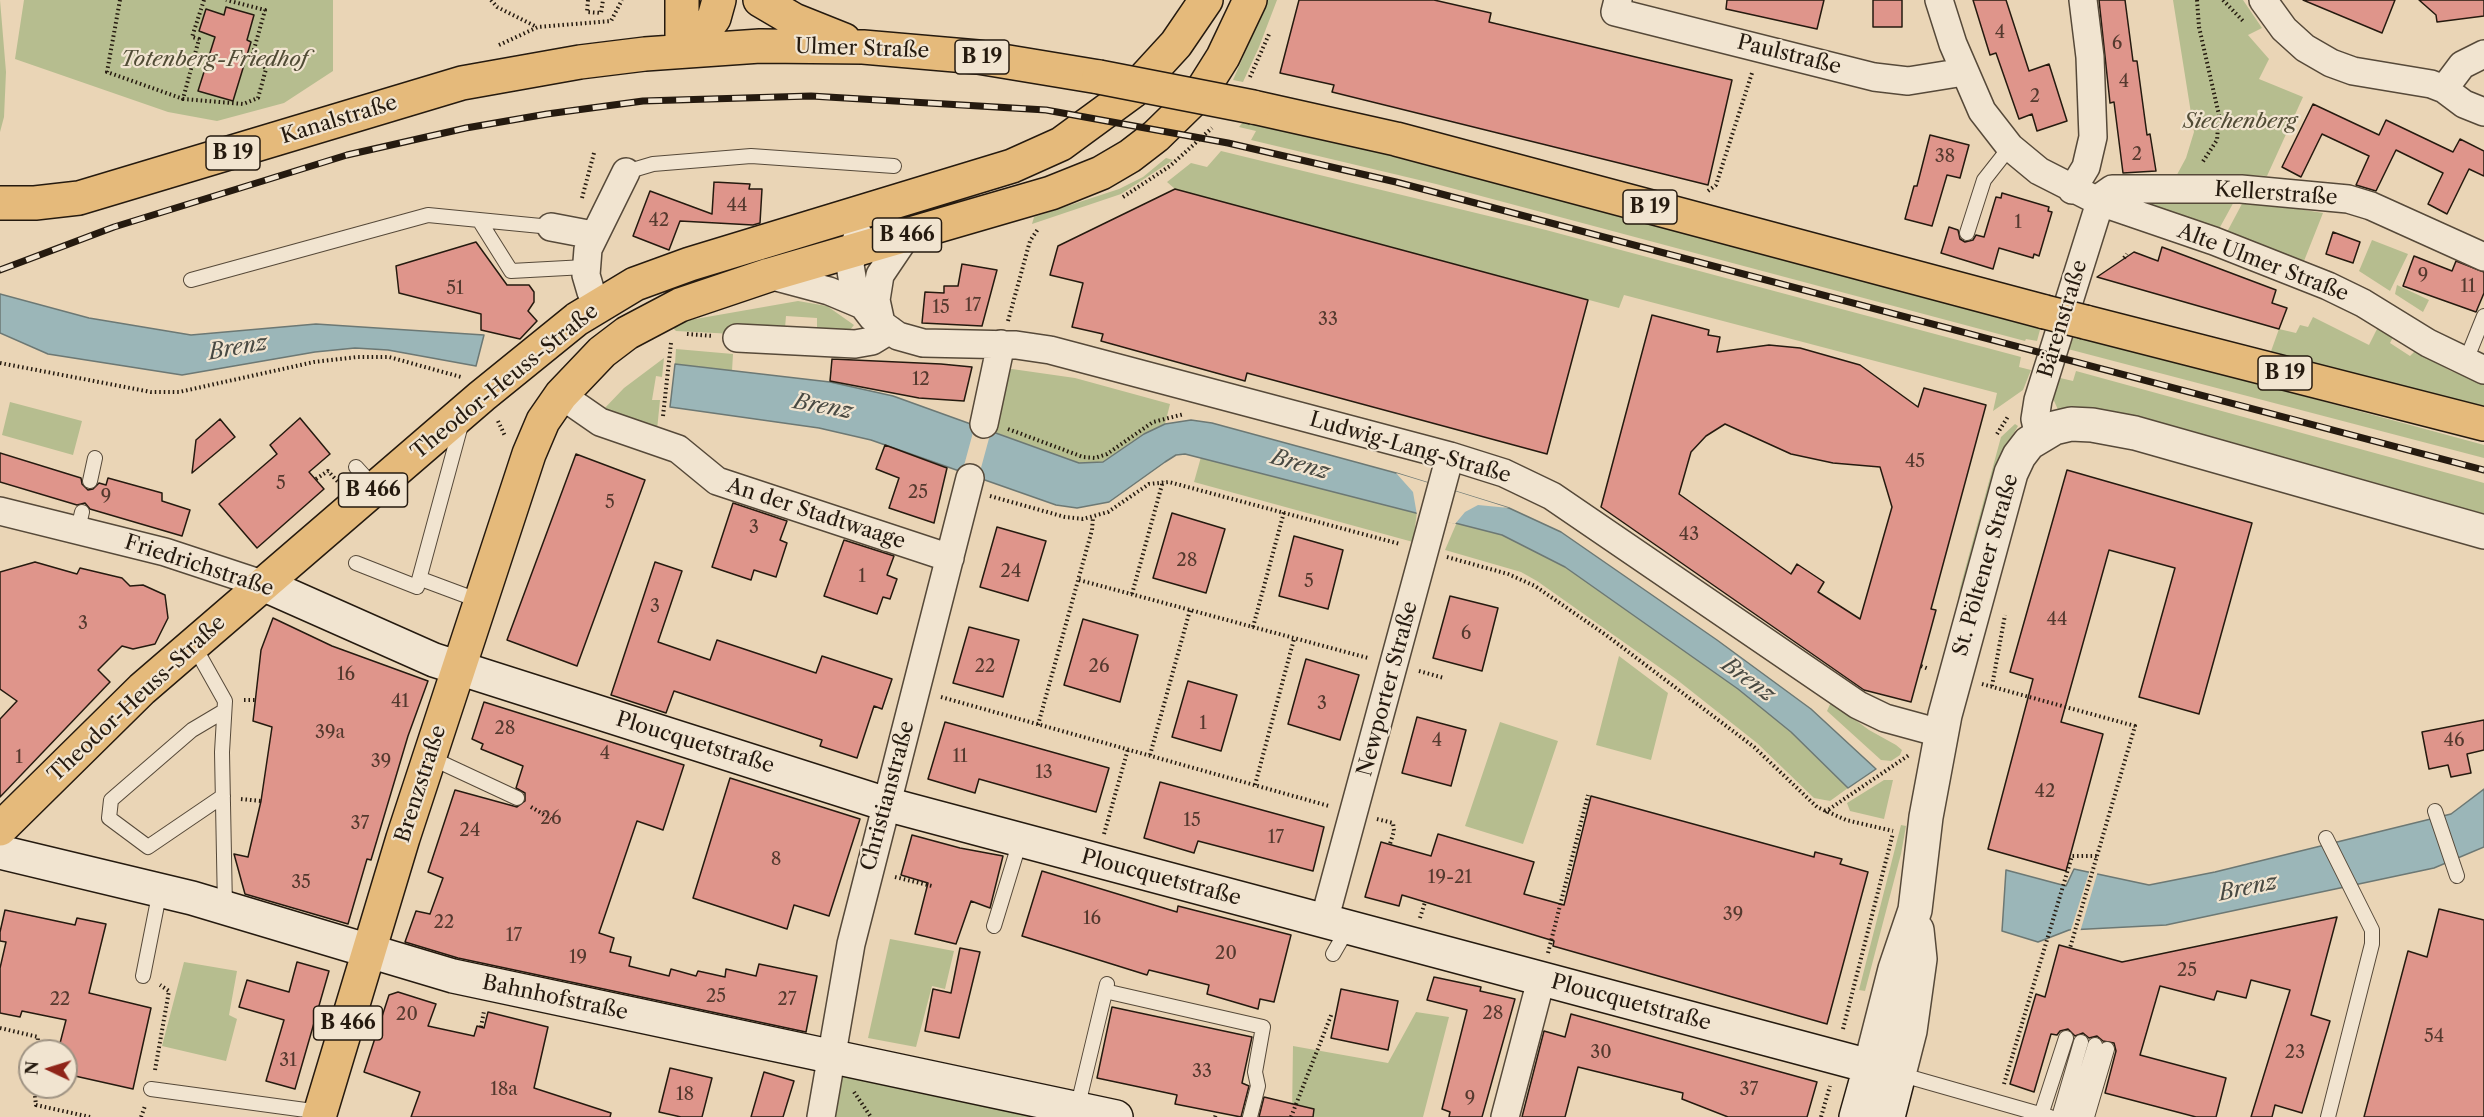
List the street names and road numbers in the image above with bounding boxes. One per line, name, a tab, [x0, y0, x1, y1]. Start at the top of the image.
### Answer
street label: Paulstraße	[1734, 30, 1844, 80]
street label: Ulmer Straße	[794, 34, 930, 64]
road number: B 19	[955, 40, 1009, 74]
street label: Kanalstraße	[278, 90, 400, 150]
road number: B 19	[206, 136, 260, 170]
street label: Kellerstraße	[2214, 177, 2338, 211]
road number: B 19	[1623, 190, 1677, 224]
road number: B 466	[872, 218, 942, 252]
street label: Alte Ulmer Straße	[2174, 219, 2352, 307]
street label: Bärenstraße	[2033, 257, 2093, 381]
street label: Theodor-Heuss-Straße	[407, 299, 603, 465]
road number: B 19	[2258, 356, 2312, 390]
street label: Ludwig-Lang-Straße	[1306, 407, 1514, 489]
street label: St. Pöltener Straße	[1948, 471, 2024, 659]
road number: B 466	[338, 473, 407, 507]
street label: An der Stadtwaage	[724, 473, 908, 555]
street label: Friedrichstraße	[121, 530, 277, 602]
street label: Newporter Straße	[1353, 599, 1423, 779]
street label: Theodor-Heuss-Straße	[43, 610, 231, 788]
street label: Ploucquetstraße	[613, 707, 777, 779]
street label: Christianstraße	[856, 718, 920, 874]
street label: Brenzstraße	[390, 722, 452, 846]
street label: Ploucquetstraße	[1078, 845, 1244, 911]
street label: Bahnhofstraße	[480, 970, 630, 1026]
street label: Ploucquetstraße	[1548, 970, 1714, 1036]
road number: B 466	[314, 1006, 382, 1040]

